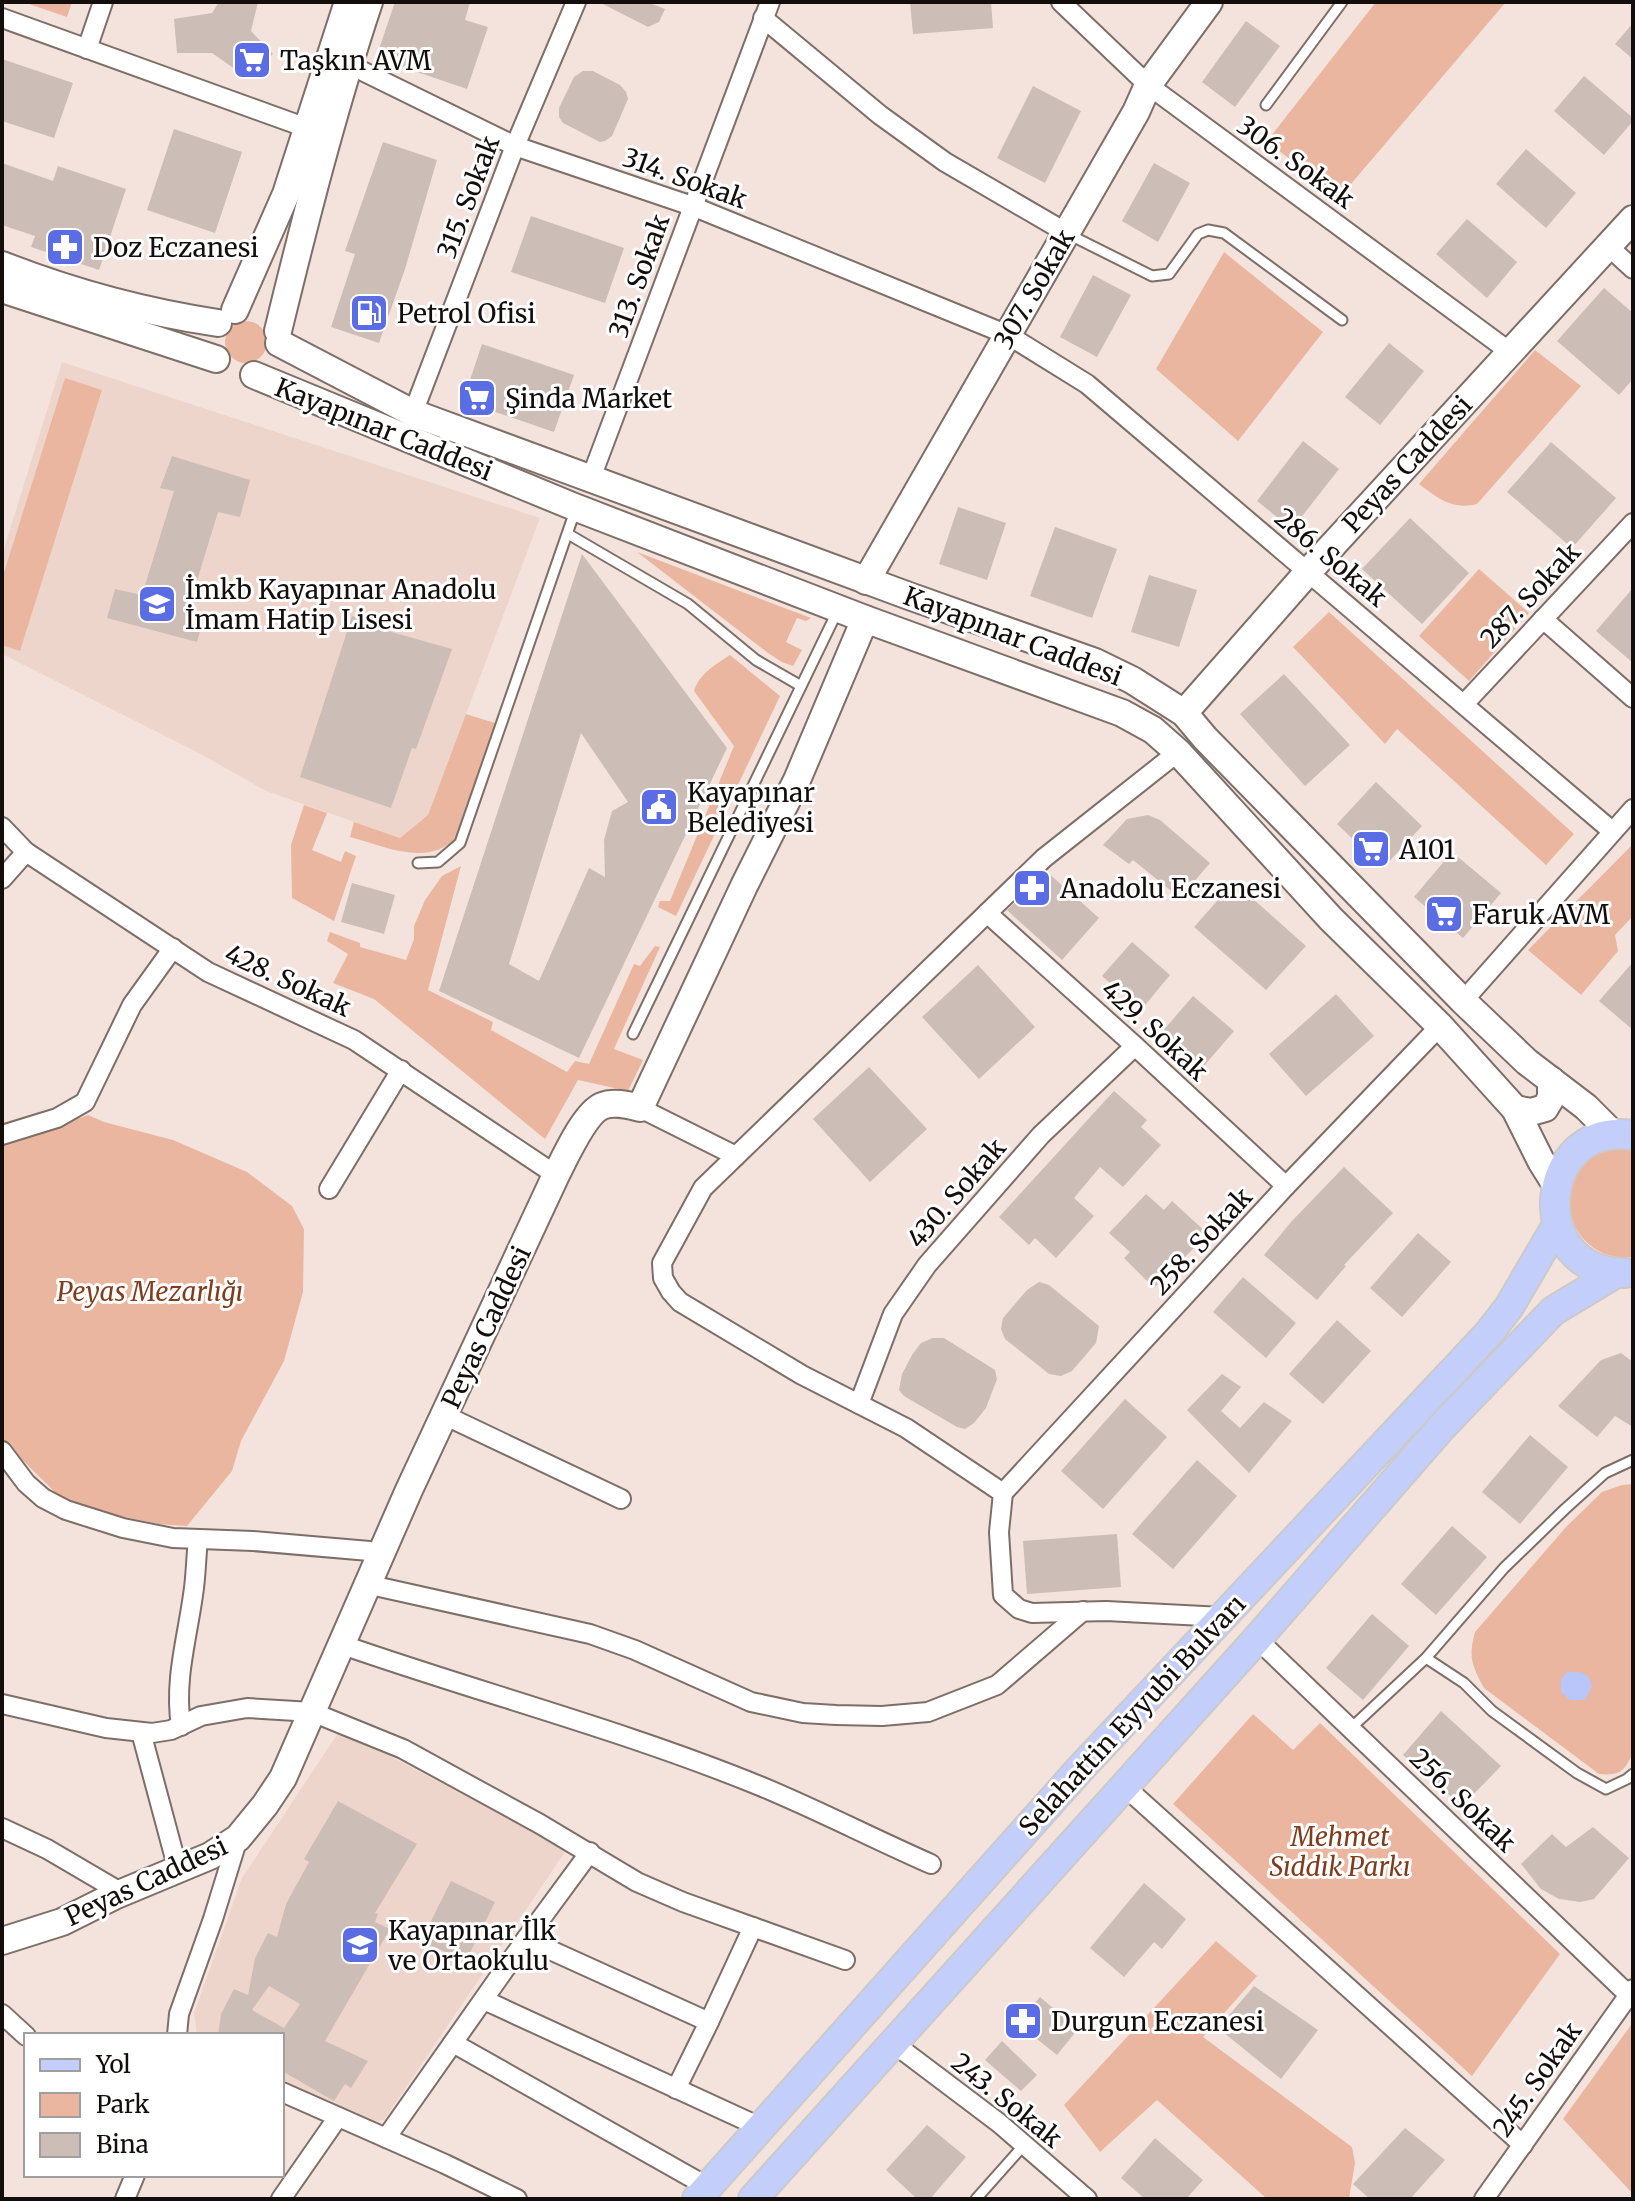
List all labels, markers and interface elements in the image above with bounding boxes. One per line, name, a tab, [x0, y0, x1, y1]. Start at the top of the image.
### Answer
supermarket icon: Taşkın AVM	[231, 39, 273, 81]
place label: Taşkın AVM	[280, 44, 432, 77]
street label: 306. Sokak	[1231, 108, 1362, 216]
street label: 315. Sokak	[430, 130, 507, 263]
street label: 314. Sokak	[618, 140, 752, 216]
street label: 313. Sokak	[601, 209, 677, 342]
street label: 307. Sokak	[987, 223, 1082, 355]
pharmacy icon: Doz Eczanesi	[44, 226, 86, 268]
place label: Doz Eczanesi	[93, 231, 259, 264]
fuel station icon: Petrol Ofisi	[348, 292, 390, 334]
place label: Petrol Ofisi	[397, 297, 536, 330]
street label: Kayapınar Caddesi	[270, 370, 498, 488]
supermarket icon: Şinda Market	[456, 377, 498, 419]
place label: Şinda Market	[505, 382, 672, 415]
street label: Peyas Caddesi	[1335, 389, 1479, 539]
street label: 286. Sokak	[1268, 501, 1394, 614]
street label: 287. Sokak	[1473, 535, 1587, 655]
place label: İmkb Kayapınar Anadolu İmam Hatip Lisesi	[185, 573, 497, 636]
street label: Kayapınar Caddesi	[899, 579, 1127, 693]
school or university icon: İmkb Kayapınar Anadolu İmam Hatip Lisesi	[136, 583, 178, 625]
place label: Kayapınar Belediyesi	[687, 776, 815, 839]
public building icon: Kayapınar Belediyesi	[638, 786, 680, 828]
supermarket icon: A101	[1350, 828, 1392, 870]
place label: A101	[1398, 833, 1456, 866]
pharmacy icon: Anadolu Eczanesi	[1011, 867, 1053, 909]
place label: Anadolu Eczanesi	[1059, 872, 1281, 905]
supermarket icon: Faruk AVM	[1423, 893, 1465, 935]
place label: Faruk AVM	[1472, 898, 1610, 931]
street label: 428. Sokak	[220, 936, 357, 1024]
street label: 429. Sokak	[1095, 972, 1215, 1088]
street label: 430. Sokak	[900, 1131, 1013, 1254]
street label: 258. Sokak	[1143, 1180, 1259, 1301]
street label: Peyas Caddesi	[434, 1241, 538, 1413]
park label: Peyas Mezarlığı	[57, 1275, 243, 1308]
street label: Selahattin Eyyubi Bulvarı	[1012, 1588, 1252, 1842]
street label: 256. Sokak	[1403, 1741, 1523, 1859]
park label: Mehmet Sıddık Parkı	[1270, 1820, 1410, 1883]
street label: Peyas Caddesi	[60, 1829, 232, 1933]
place label: Kayapınar İlk ve Ortaokulu	[387, 1914, 557, 1977]
school or university icon: Kayapınar İlk ve Ortaokulu	[339, 1924, 381, 1966]
pharmacy icon: Durgun Eczanesi	[1002, 2000, 1044, 2042]
place label: Durgun Eczanesi	[1051, 2005, 1264, 2038]
street label: 245. Sokak	[1485, 2015, 1589, 2143]
legend	[24, 2033, 284, 2177]
street label: 243. Sokak	[945, 2045, 1069, 2155]
text: Yol	[95, 2049, 131, 2080]
text: Park	[96, 2089, 150, 2120]
text: Bina	[96, 2129, 149, 2160]

